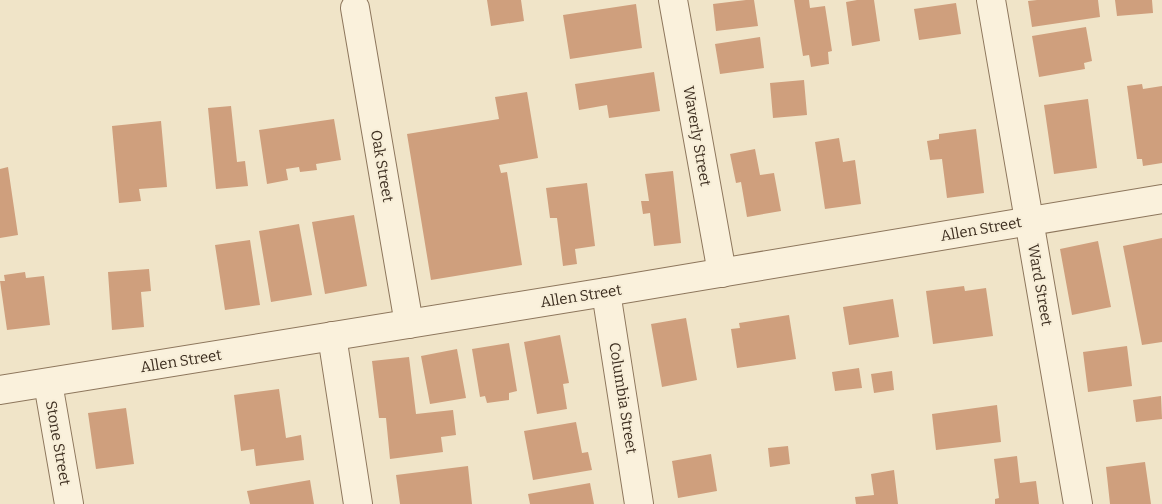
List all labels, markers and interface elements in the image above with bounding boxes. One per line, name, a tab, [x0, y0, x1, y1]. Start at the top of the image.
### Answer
street label: Waverly Street	[679, 84, 715, 188]
street label: Oak Street	[367, 129, 397, 204]
street label: Allen Street	[939, 213, 1024, 245]
street label: Ward Street	[1024, 243, 1056, 328]
street label: Allen Street	[539, 281, 624, 311]
street label: Columbia Street	[605, 341, 641, 455]
street label: Allen Street	[139, 346, 224, 376]
street label: Stone Street	[42, 399, 74, 487]

